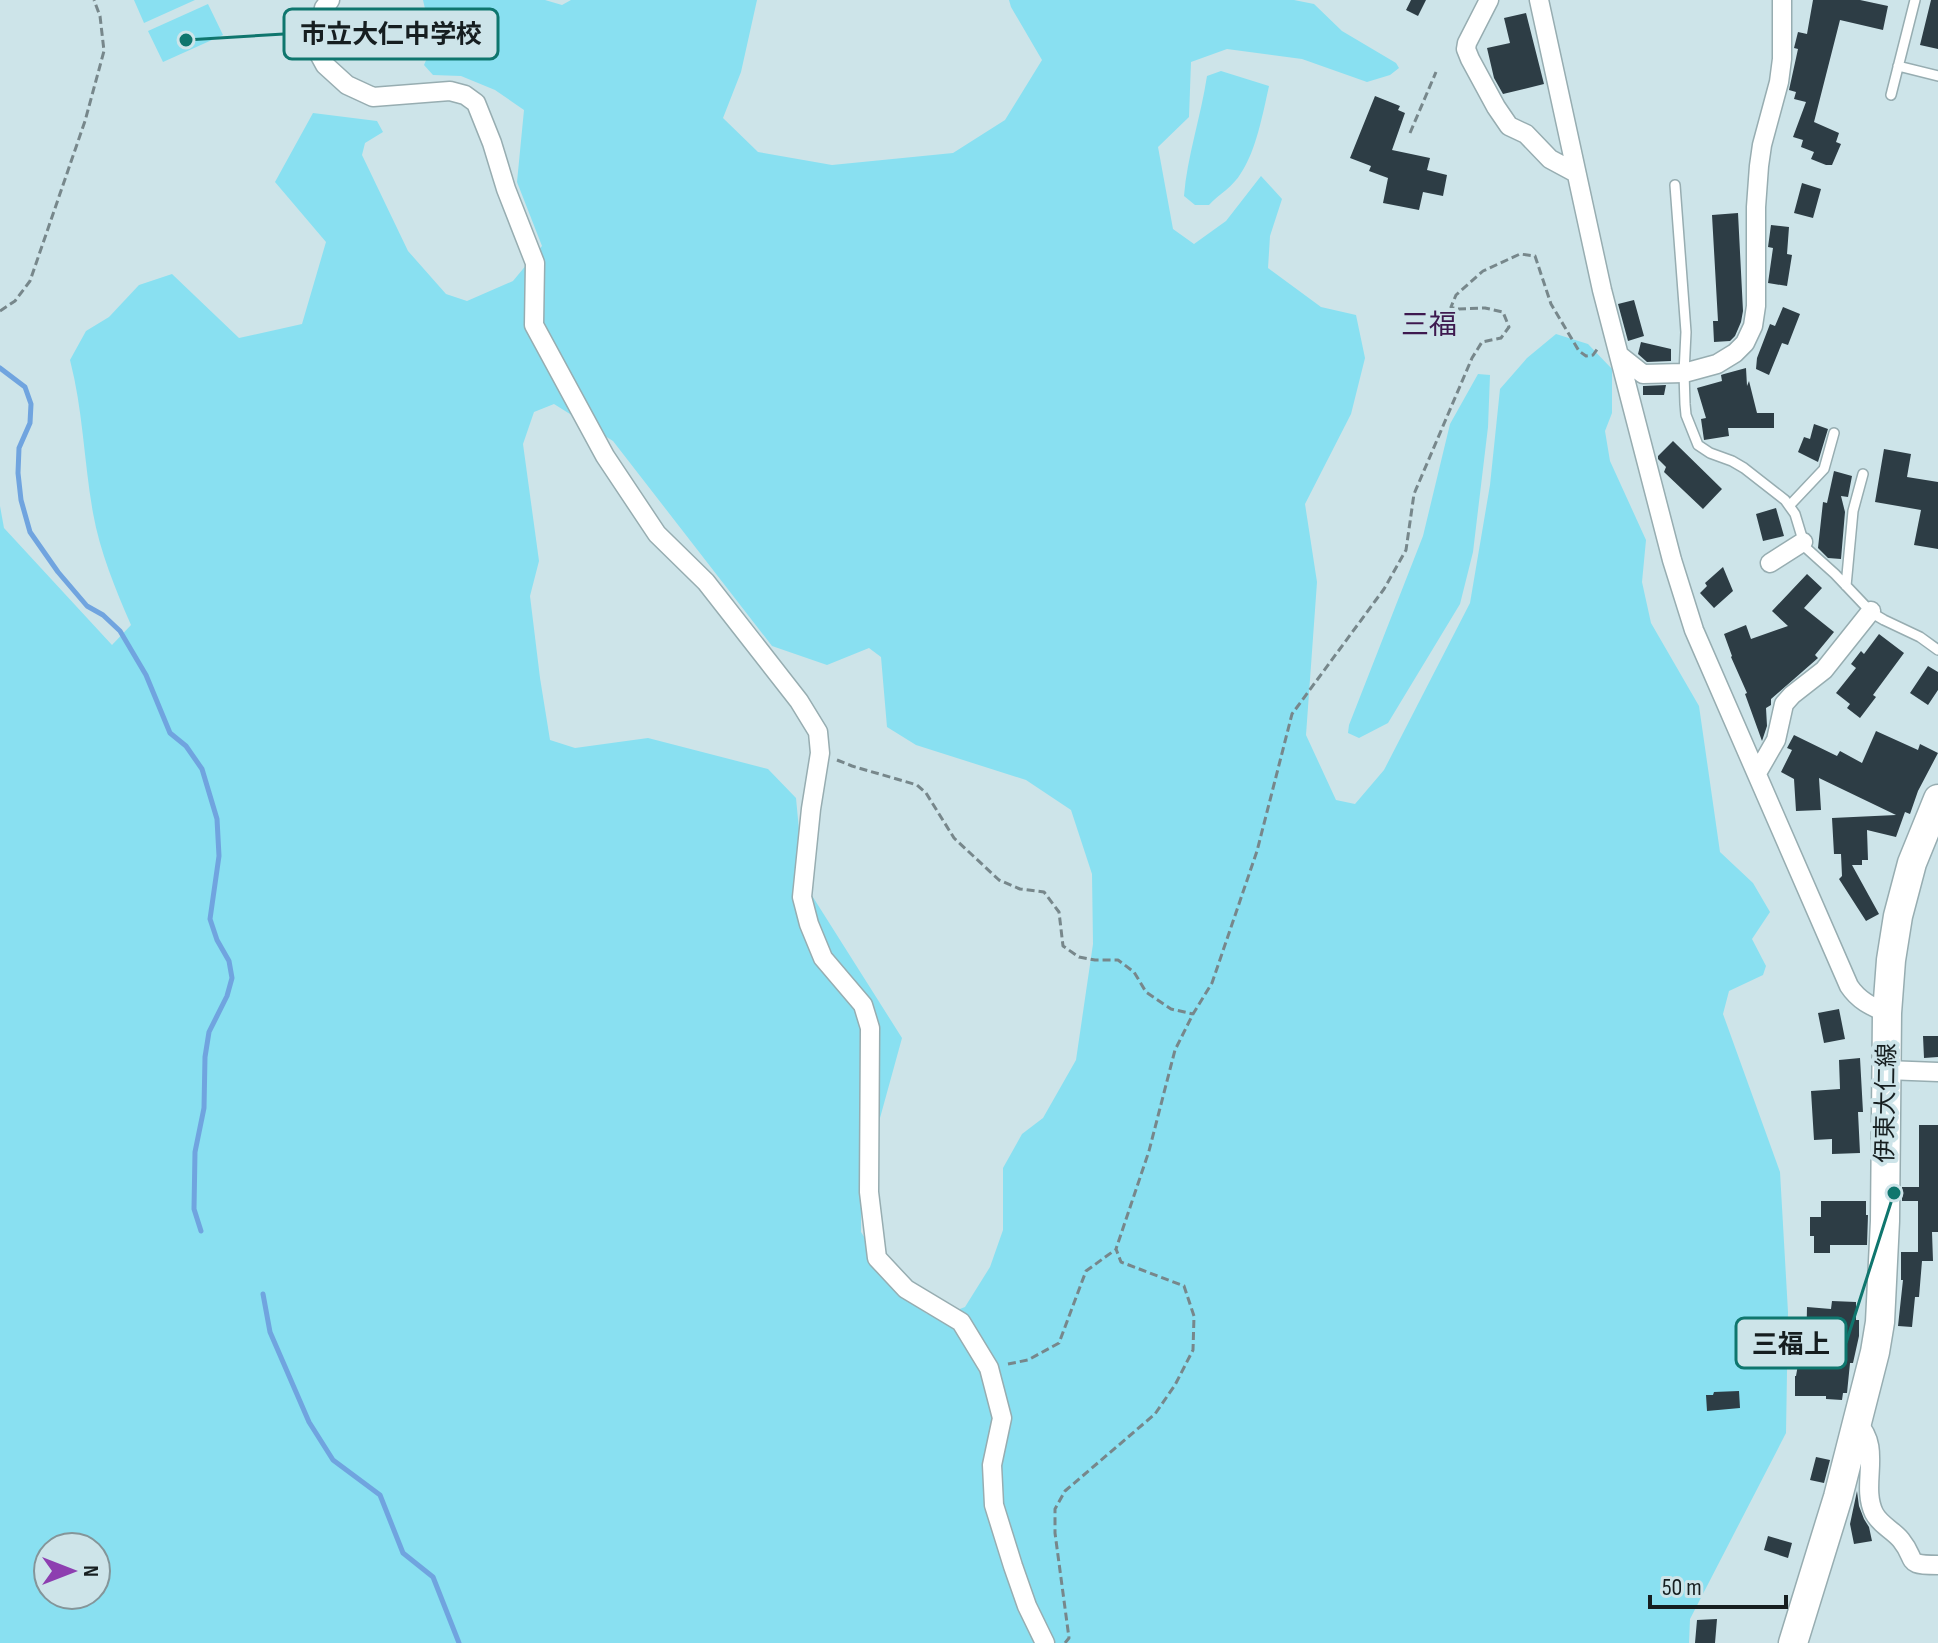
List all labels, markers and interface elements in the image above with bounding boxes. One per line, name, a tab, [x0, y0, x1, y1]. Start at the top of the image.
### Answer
callout: 市立大仁中学校	[284, 9, 498, 59]
text: 市立大仁中学校	[300, 20, 482, 51]
district label: 三福	[1401, 309, 1457, 342]
street label: 伊東大仁線	[1870, 1043, 1902, 1163]
callout: 三福上	[1736, 1318, 1846, 1368]
text: 三福上	[1752, 1330, 1830, 1361]
north arrow	[32, 1531, 112, 1611]
scale bar	[1650, 1559, 1786, 1609]
text: N	[77, 1565, 104, 1577]
text: 50 m	[1662, 1573, 1702, 1602]

